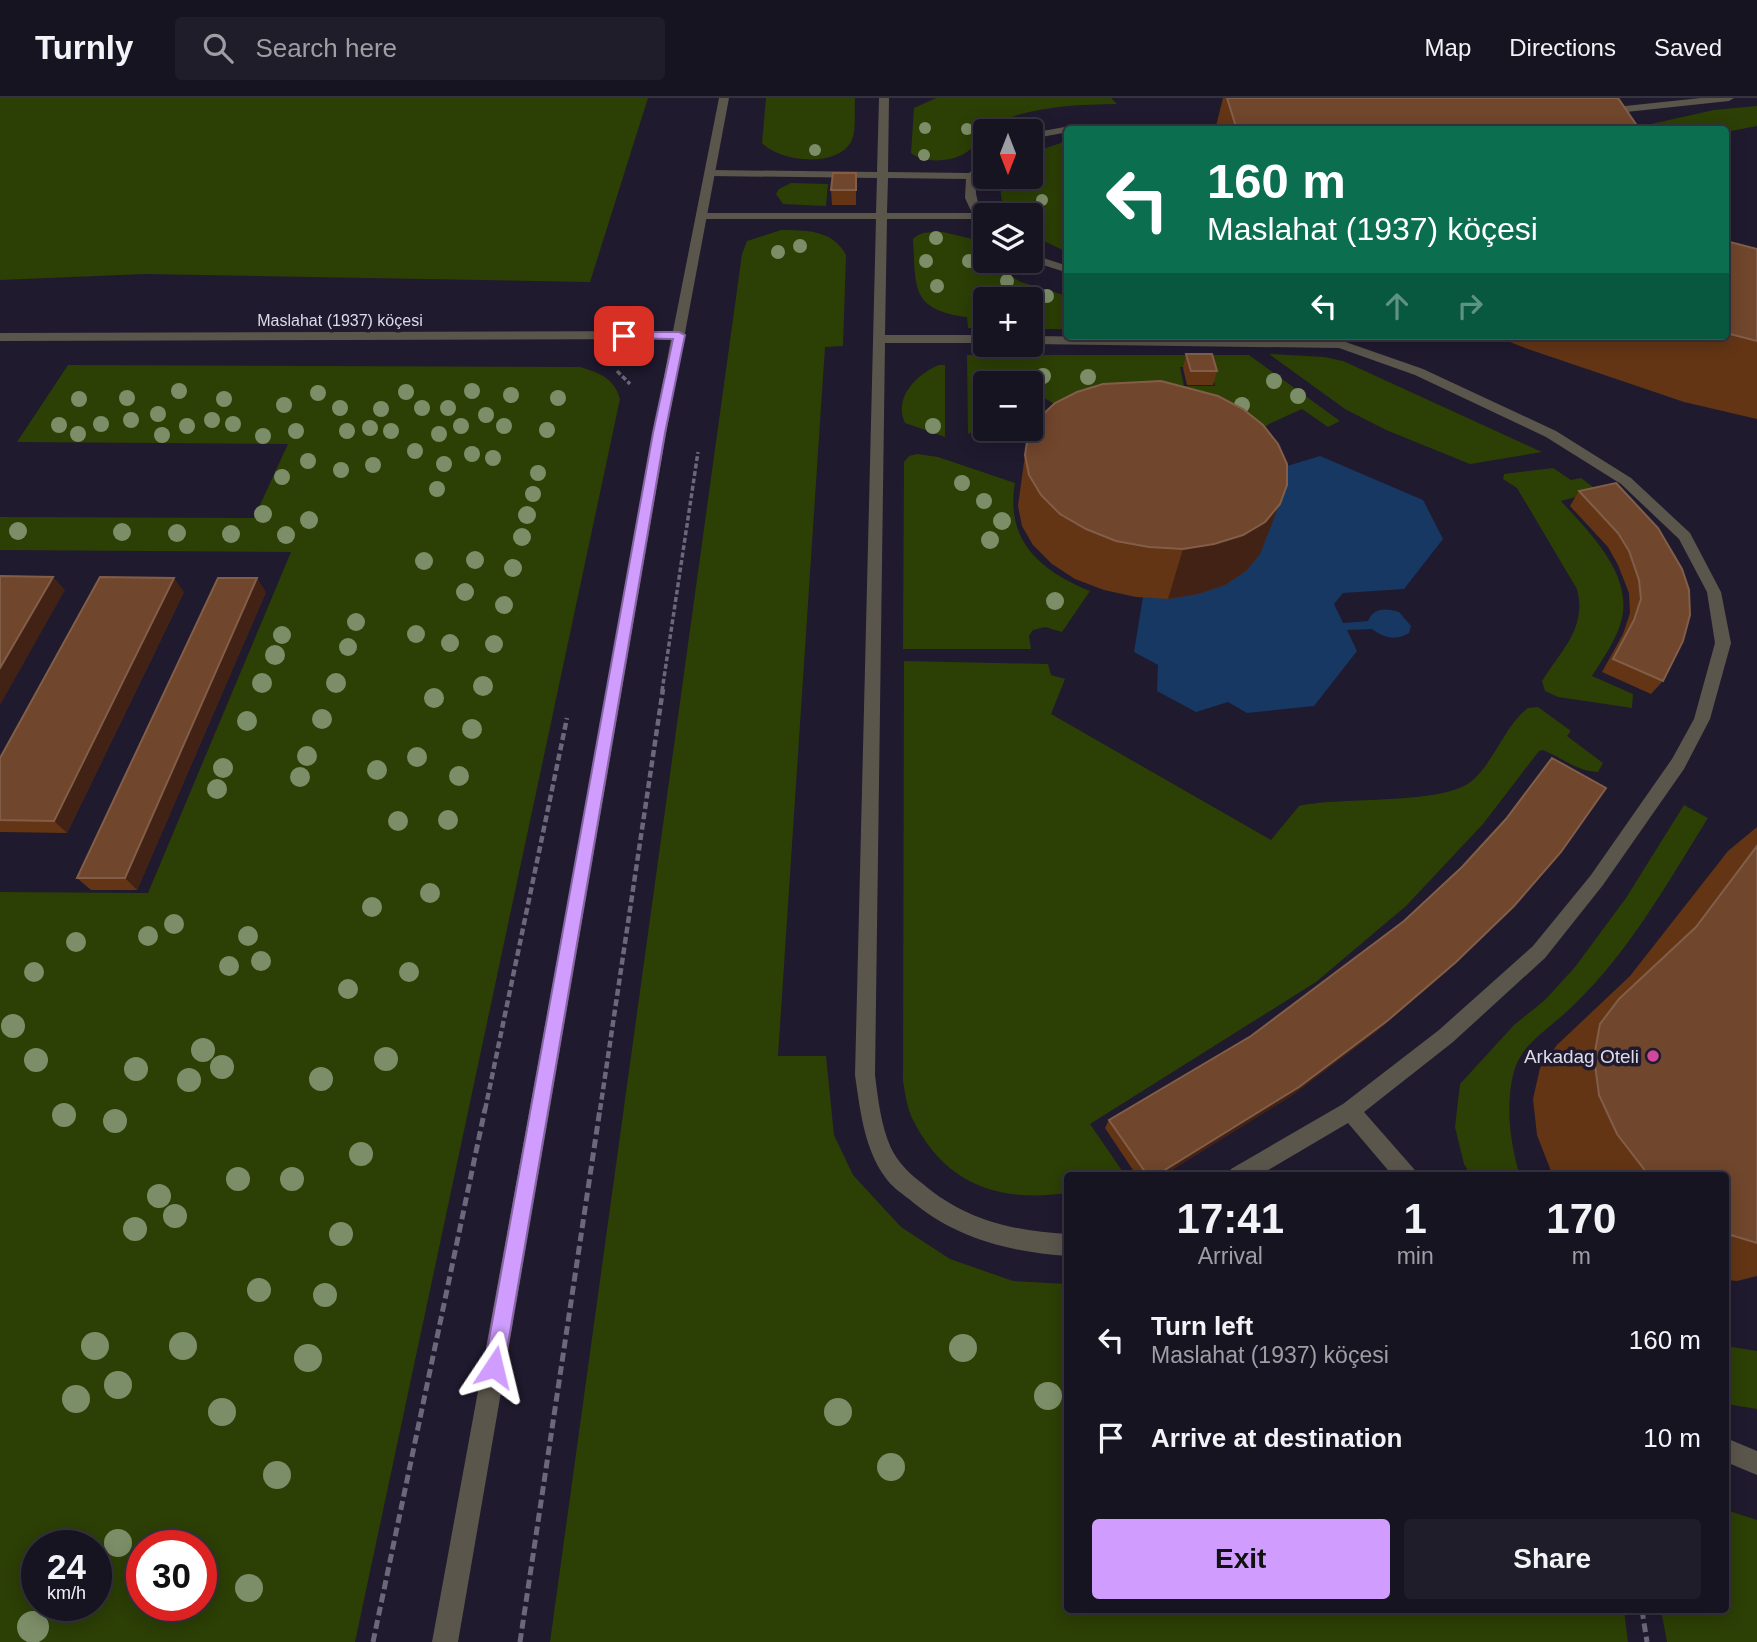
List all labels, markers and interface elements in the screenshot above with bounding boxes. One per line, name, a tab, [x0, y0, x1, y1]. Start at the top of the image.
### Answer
search box	[175, 17, 665, 80]
text: Turnly	[35, 29, 133, 66]
icon: search	[199, 29, 237, 67]
text: Search here	[255, 33, 397, 63]
text: Map	[1425, 34, 1471, 61]
text: Directions	[1509, 34, 1616, 61]
text: Saved	[1654, 34, 1722, 61]
north arrow	[973, 119, 1043, 189]
map controls	[973, 119, 1043, 441]
icon: left	[1092, 154, 1183, 245]
text: 160 m	[1207, 154, 1346, 208]
button: layers	[973, 203, 1043, 273]
text: Maslahat (1937) köçesi	[1207, 211, 1538, 247]
button: +	[973, 287, 1043, 357]
icon: left	[1305, 287, 1343, 325]
icon: ahead	[1378, 287, 1416, 325]
icon: right	[1451, 287, 1489, 325]
pin	[594, 306, 654, 366]
street label: Maslahat (1937) köçesi	[257, 312, 423, 329]
icon: arrive	[605, 317, 643, 355]
button: −	[973, 371, 1043, 441]
place label: Arkadag Oteli	[1524, 1046, 1639, 1067]
marker: Arkadag Oteli	[1645, 1048, 1661, 1064]
text: 17:41	[1177, 1195, 1284, 1242]
text: 1	[1403, 1195, 1427, 1242]
text: 170	[1546, 1195, 1616, 1242]
text: Arrival	[1198, 1243, 1263, 1269]
text: min	[1397, 1243, 1434, 1269]
text: m	[1572, 1243, 1591, 1269]
text: Turn left	[1151, 1311, 1253, 1341]
icon: left	[1092, 1321, 1130, 1359]
text: 160 m	[1629, 1325, 1701, 1355]
position arrow	[457, 1330, 531, 1404]
text: Maslahat (1937) köçesi	[1151, 1342, 1389, 1368]
icon: arrive	[1092, 1419, 1130, 1457]
text: Arrive at destination	[1151, 1423, 1402, 1453]
text: 10 m	[1643, 1423, 1701, 1453]
button: Exit	[1092, 1519, 1390, 1599]
button: Share	[1404, 1519, 1701, 1599]
speed limit sign: 30	[126, 1530, 217, 1621]
text: 24	[47, 1547, 86, 1586]
text: km/h	[47, 1583, 86, 1603]

